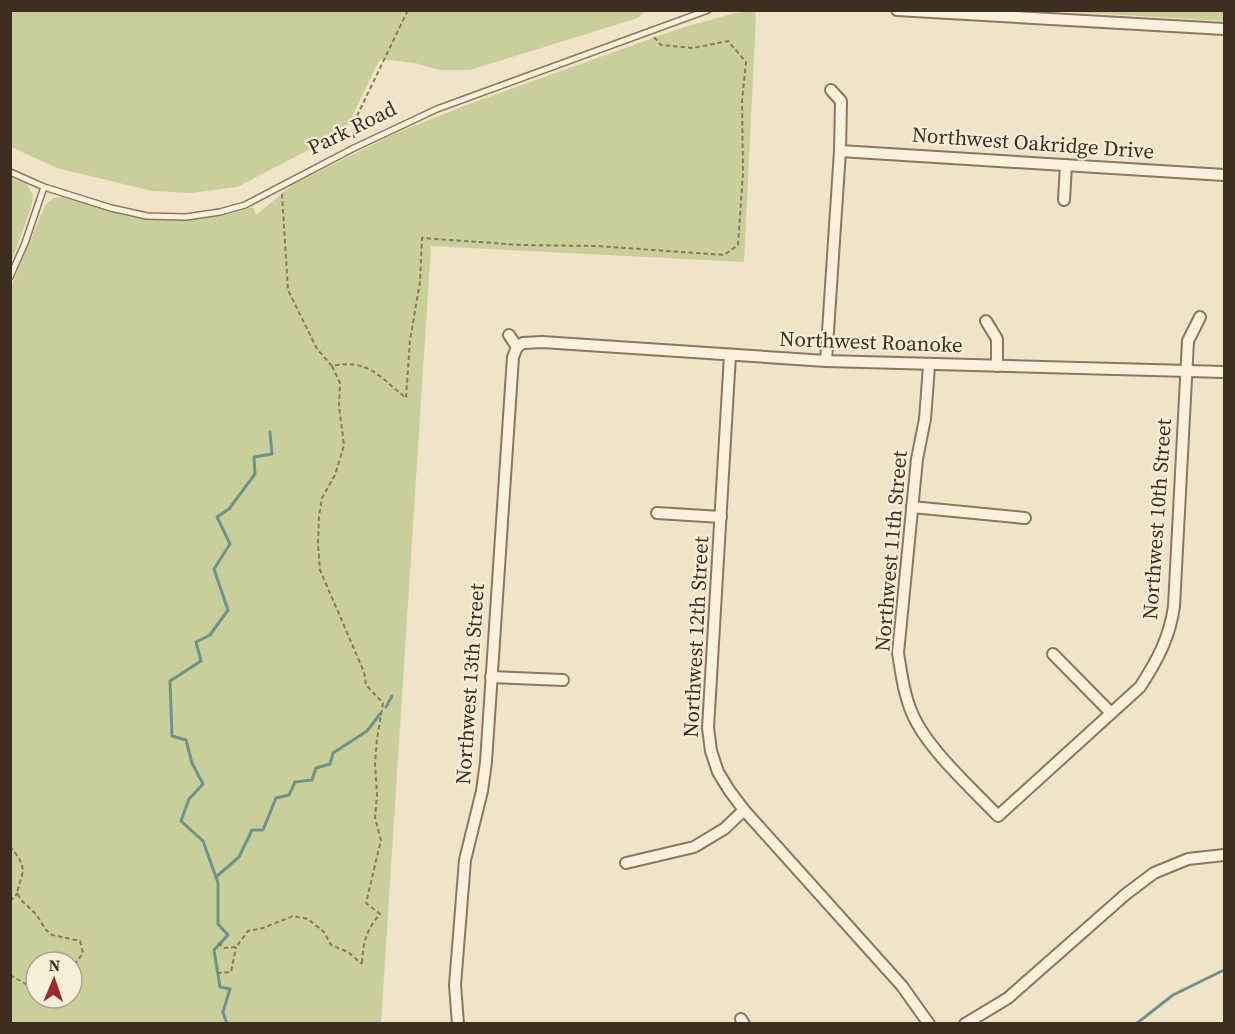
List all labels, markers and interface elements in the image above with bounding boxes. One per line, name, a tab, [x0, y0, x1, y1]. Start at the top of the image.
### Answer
street label: Park Road	[302, 94, 401, 162]
street label: Northwest Oakridge Drive	[911, 120, 1155, 165]
street label: Northwest Roanoke	[779, 324, 963, 359]
street label: Northwest 10th Street	[1135, 417, 1178, 621]
street label: Northwest 11th Street	[867, 449, 914, 653]
street label: Northwest 12th Street	[676, 535, 715, 738]
street label: Northwest 13th Street	[448, 582, 491, 786]
north arrow	[24, 950, 84, 1010]
text: N	[48, 954, 61, 976]

